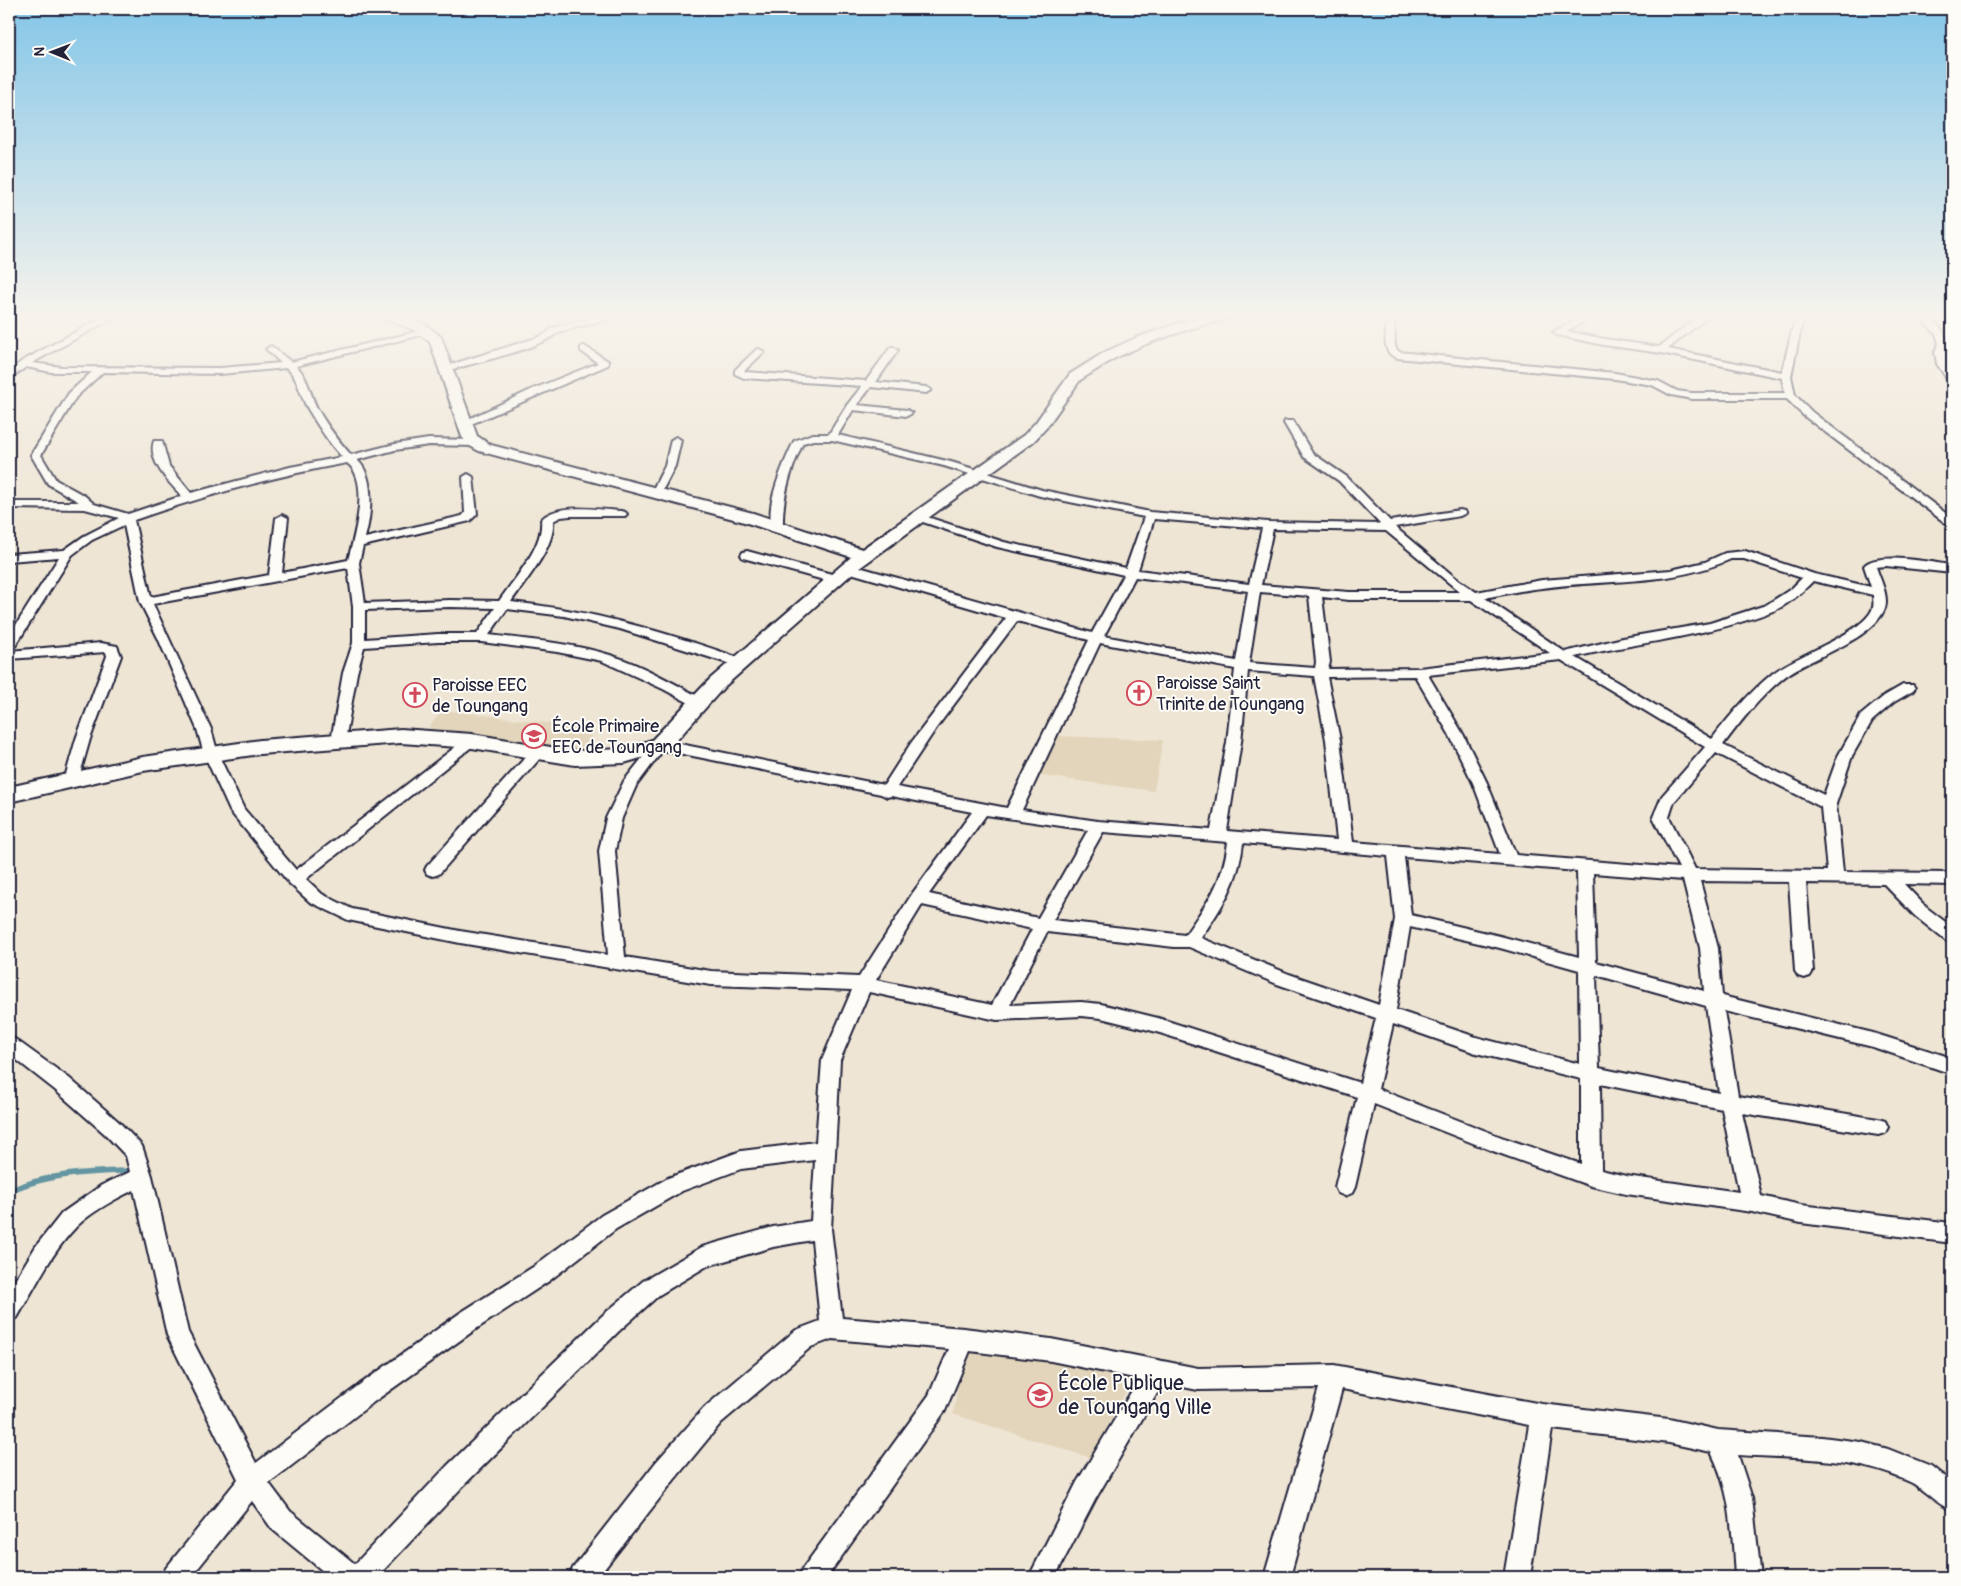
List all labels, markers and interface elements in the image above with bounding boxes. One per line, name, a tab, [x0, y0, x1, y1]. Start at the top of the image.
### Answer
north arrow	[28, 28, 78, 78]
text: N	[31, 47, 48, 57]
place label: Paroisse Saint Trinite de Toungang	[1156, 672, 1304, 716]
place label: Paroisse EEC de Toungang	[432, 674, 528, 718]
church icon: Paroisse Saint Trinite de Toungang	[1126, 680, 1152, 706]
church icon: Paroisse EEC de Toungang	[402, 682, 428, 708]
place label: École Primaire EEC de Toungang	[552, 715, 682, 759]
school or university icon: École Primaire EEC de Toungang	[521, 723, 547, 749]
place label: École Publique de Toungang Ville	[1058, 1370, 1212, 1421]
school or university icon: École Publique de Toungang Ville	[1027, 1382, 1053, 1408]

